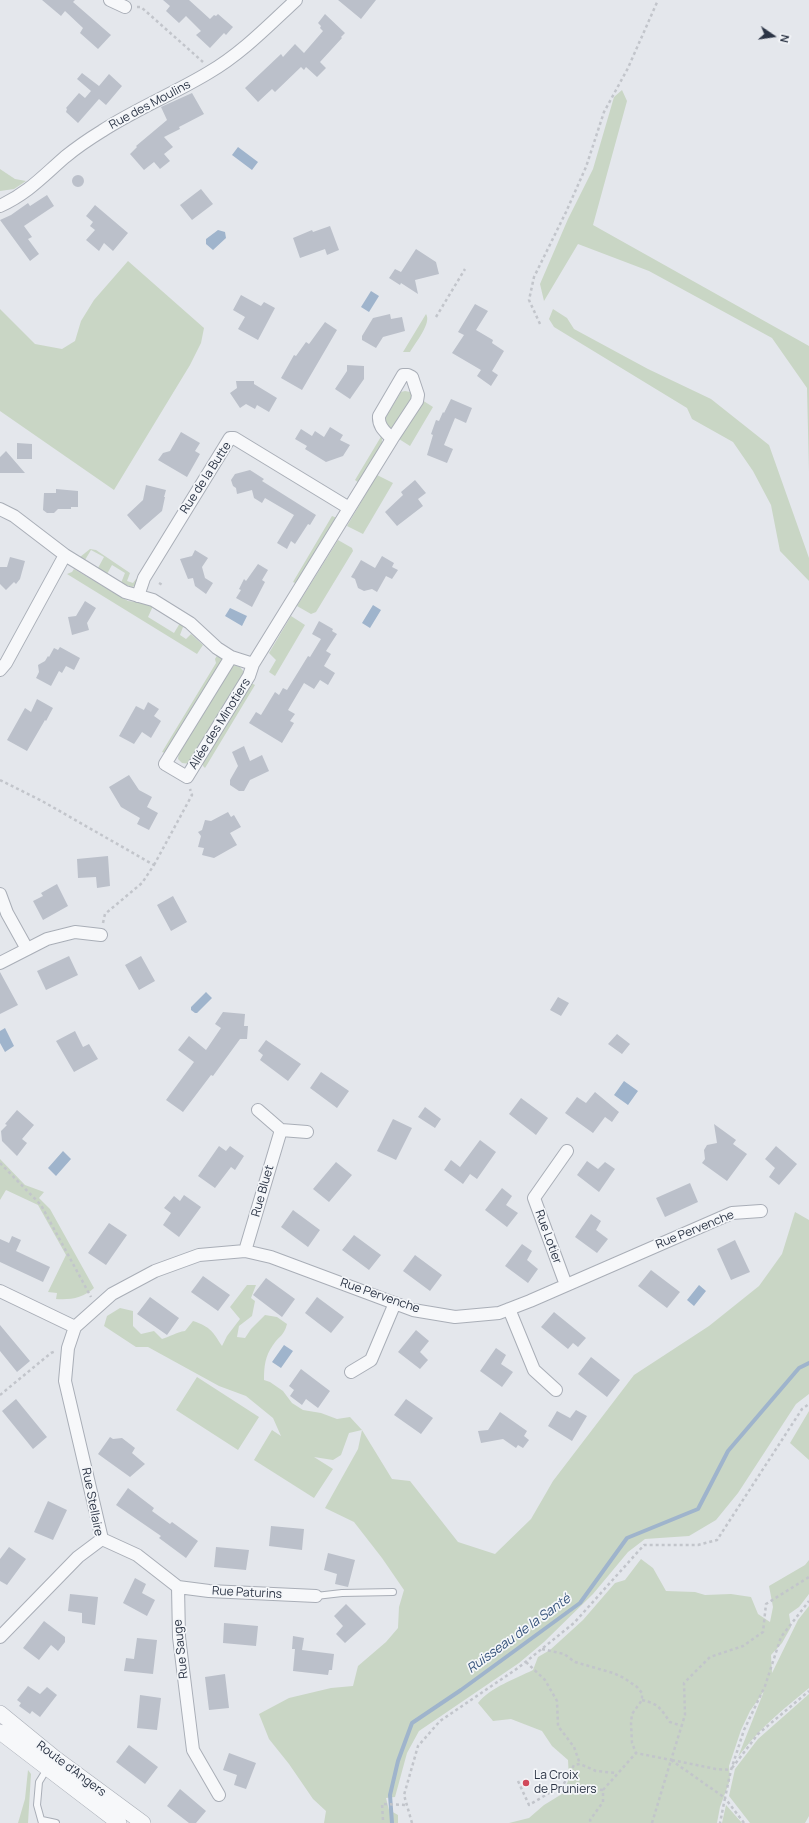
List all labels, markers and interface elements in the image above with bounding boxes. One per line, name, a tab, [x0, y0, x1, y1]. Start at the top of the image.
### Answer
north arrow	[753, 16, 793, 56]
text: N	[777, 33, 793, 44]
street label: Rue des Moulins	[107, 77, 193, 133]
street label: Rue de la Butte	[177, 439, 235, 517]
street label: Allée des Minotiers	[186, 676, 254, 772]
street label: Rue Bluet	[249, 1163, 277, 1219]
street label: Rue Lotier	[532, 1208, 564, 1266]
street label: Rue Pervenche	[654, 1208, 736, 1252]
street label: Rue Pervenche	[338, 1276, 422, 1316]
street label: Rue Stellaire	[78, 1467, 106, 1537]
street label: Rue Paturins	[212, 1584, 282, 1602]
water label: Ruisseau de la Santé	[464, 1591, 574, 1677]
street label: Rue Sauge	[171, 1619, 191, 1679]
street label: Route d'Angers	[33, 1738, 109, 1800]
place label: La Croix de Pruniers	[534, 1769, 597, 1797]
marker: La Croix de Pruniers	[521, 1778, 531, 1788]

